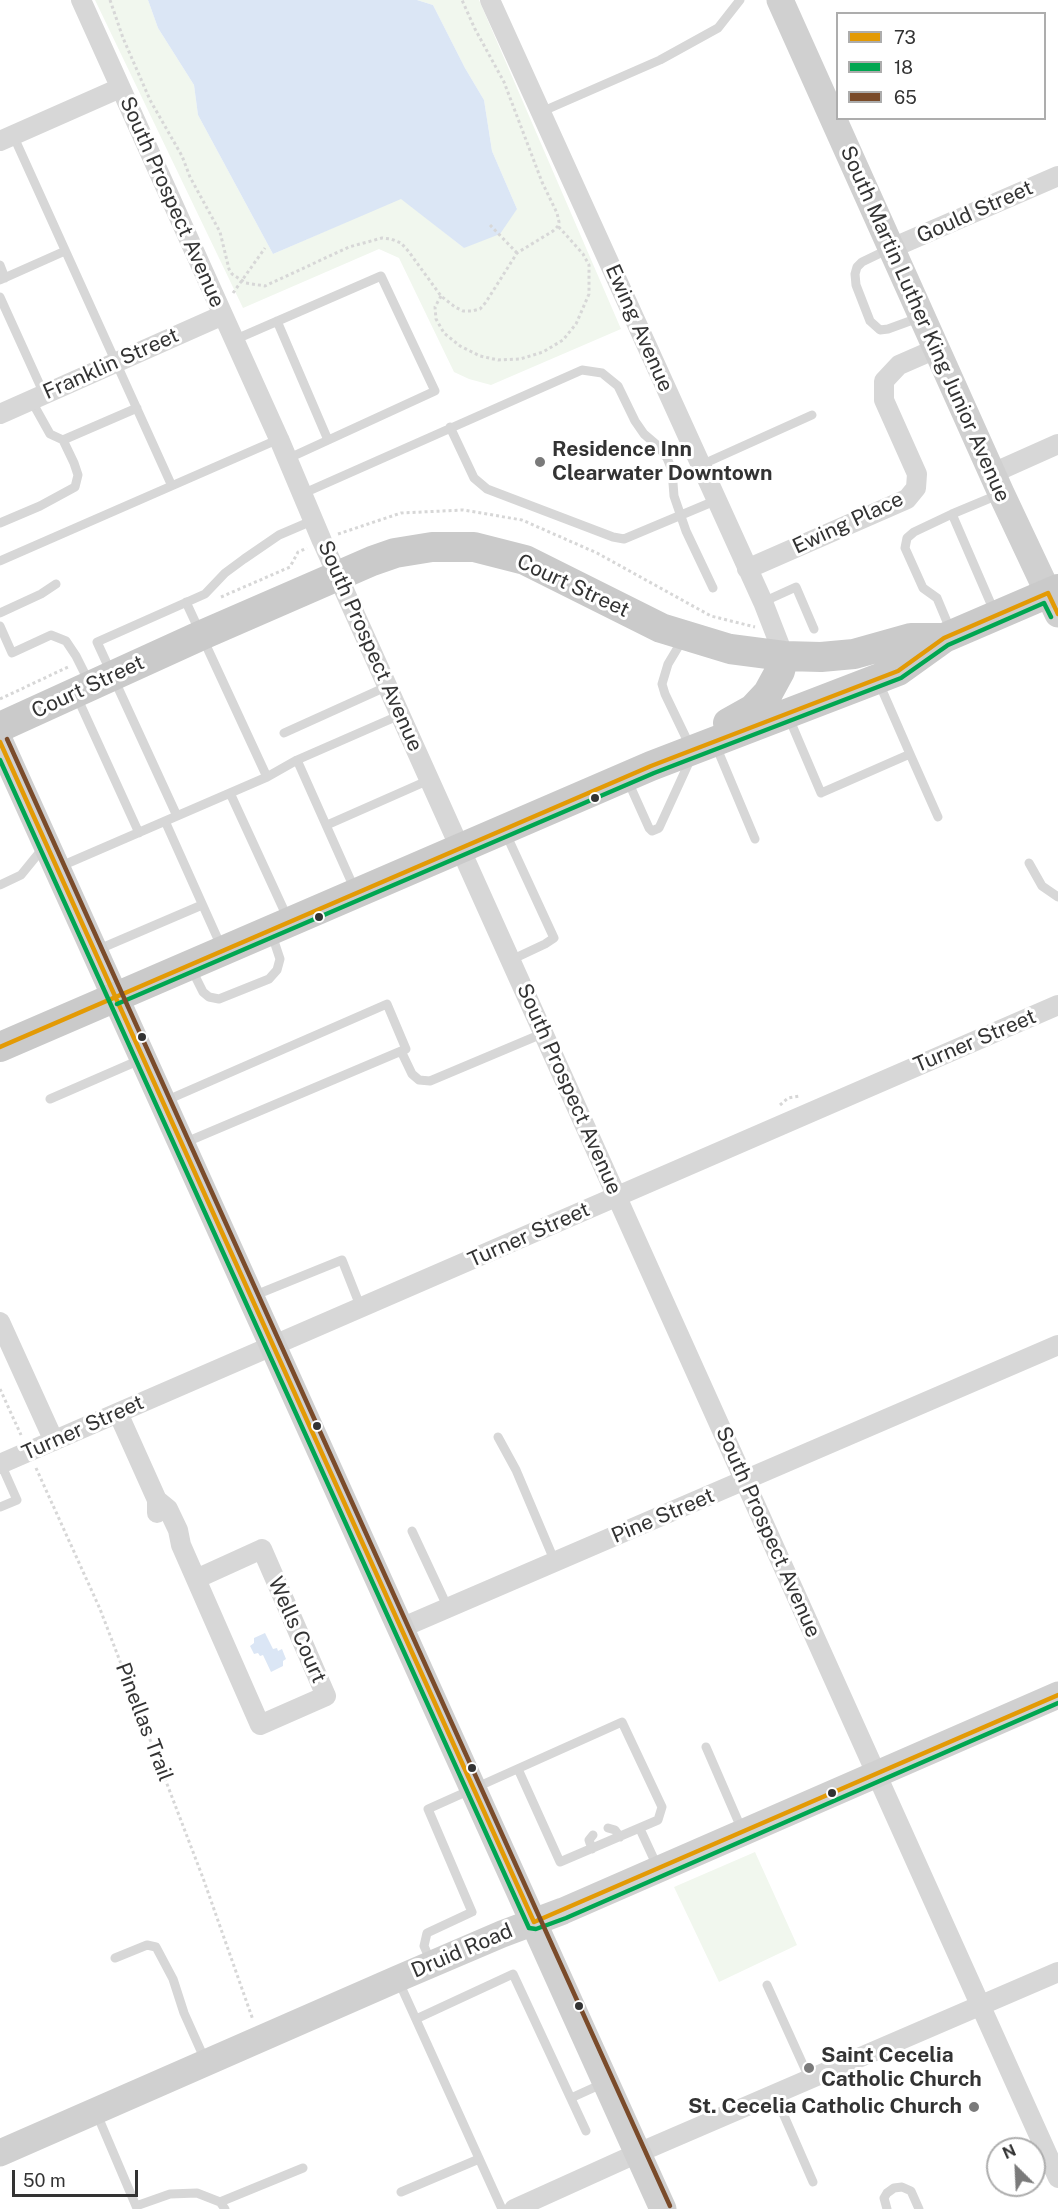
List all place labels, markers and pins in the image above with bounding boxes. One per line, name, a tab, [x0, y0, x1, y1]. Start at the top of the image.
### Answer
place label: Residence Inn Clearwater Downtown	[552, 437, 772, 487]
marker: Residence Inn Clearwater Downtown	[533, 455, 547, 469]
unlabelled marker	[589, 792, 601, 804]
unlabelled marker	[313, 911, 325, 923]
unlabelled marker	[136, 1031, 148, 1043]
unlabelled marker	[311, 1420, 323, 1432]
unlabelled marker	[466, 1762, 478, 1774]
unlabelled marker	[826, 1787, 838, 1799]
unlabelled marker	[573, 2000, 585, 2012]
place label: Saint Cecelia Catholic Church	[821, 2043, 982, 2093]
marker: Saint Cecelia Catholic Church	[802, 2061, 816, 2075]
place label: St. Cecelia Catholic Church	[688, 2094, 962, 2120]
marker: St. Cecelia Catholic Church	[967, 2100, 981, 2114]

